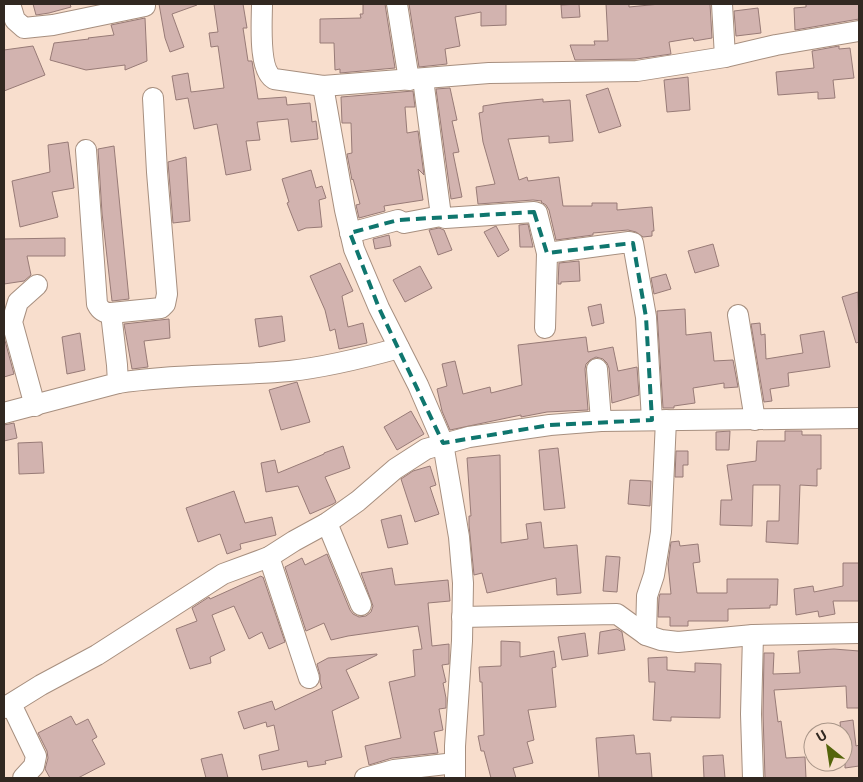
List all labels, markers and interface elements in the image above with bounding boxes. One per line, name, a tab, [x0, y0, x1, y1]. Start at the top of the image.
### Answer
north arrow	[803, 722, 853, 772]
text: U	[814, 727, 829, 745]

